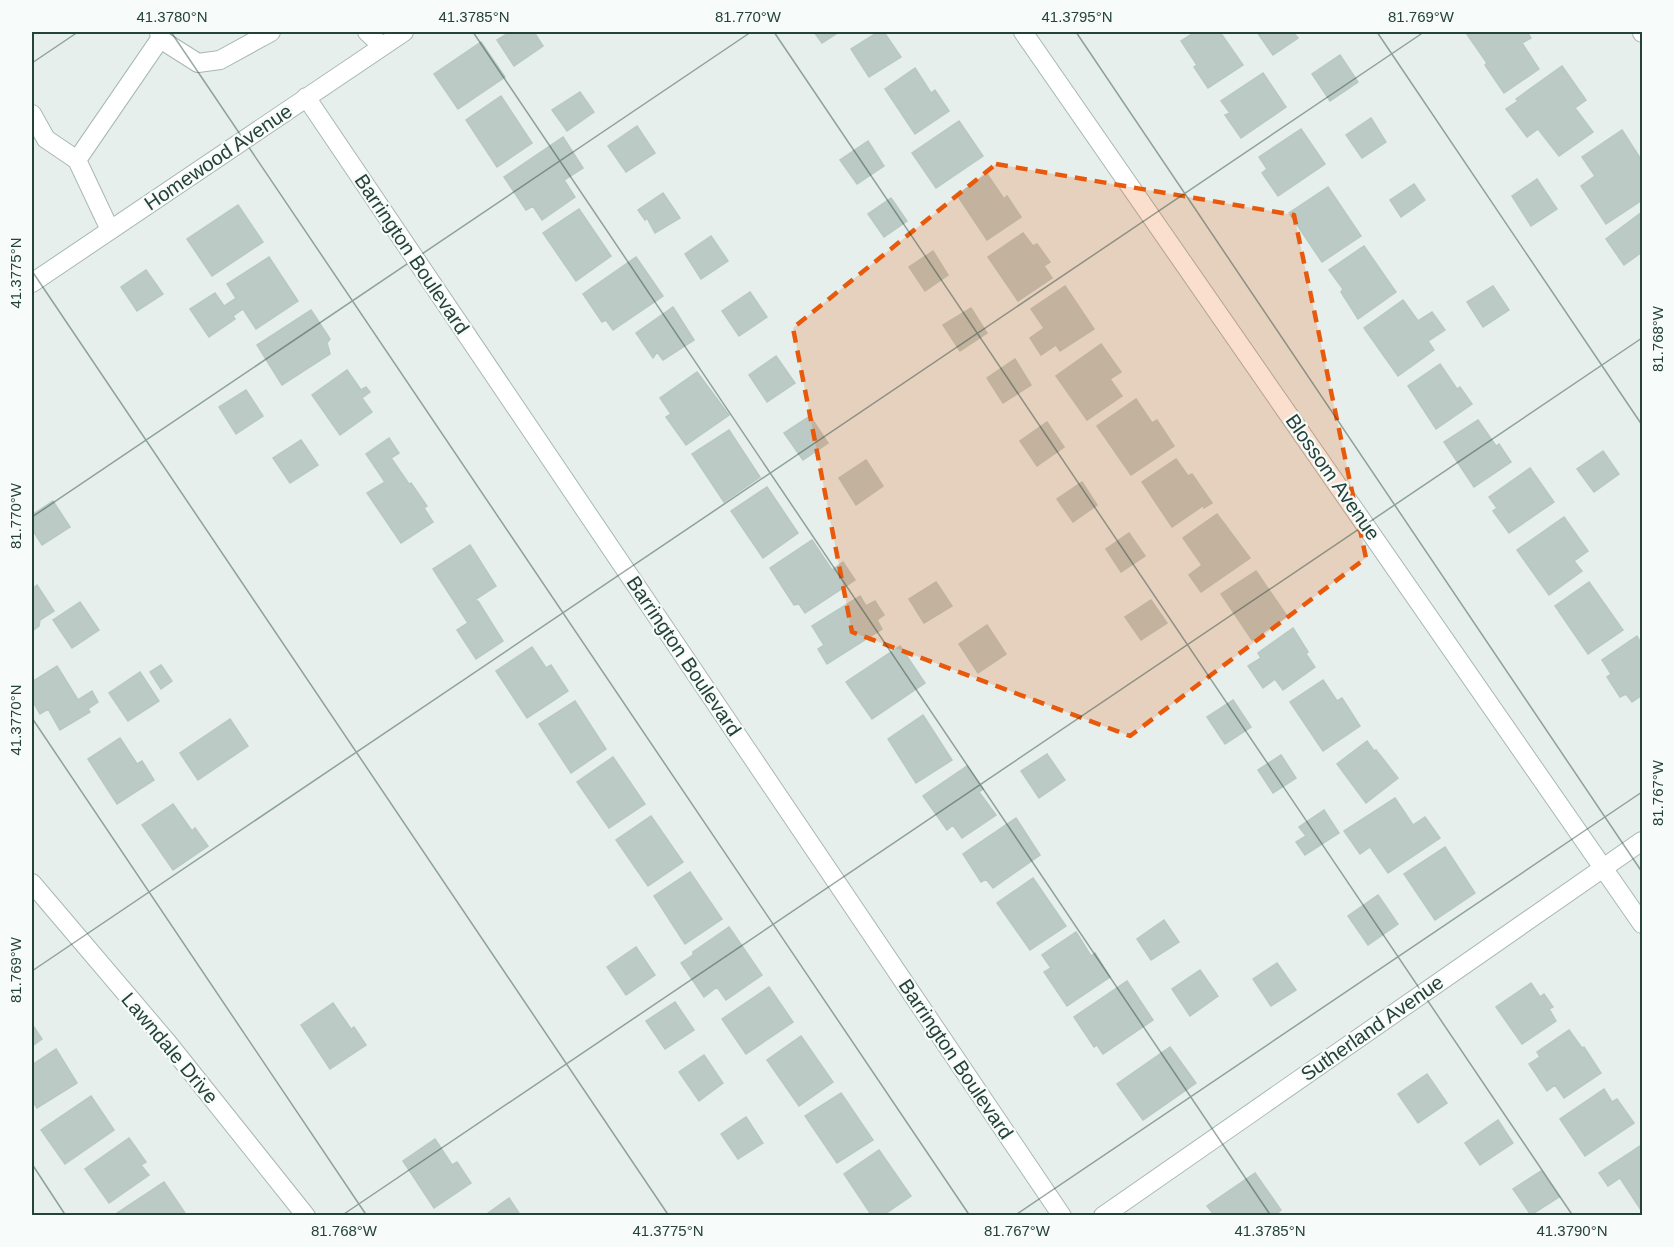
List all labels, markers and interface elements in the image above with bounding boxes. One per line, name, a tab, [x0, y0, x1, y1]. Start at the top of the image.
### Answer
text: 41.3780°N	[136, 8, 208, 25]
text: 41.3785°N	[438, 8, 510, 25]
text: 81.770°W	[715, 8, 782, 25]
text: 41.3795°N	[1041, 8, 1113, 25]
text: 81.769°W	[1388, 8, 1455, 25]
street label: Homewood Avenue	[140, 99, 296, 215]
street label: Barrington Boulevard	[350, 170, 474, 338]
text: 41.3775°N	[7, 237, 24, 309]
text: 81.768°W	[1649, 305, 1666, 372]
street label: Blossom Avenue	[1281, 410, 1385, 544]
text: 81.770°W	[7, 482, 24, 549]
street label: Barrington Boulevard	[622, 572, 746, 740]
text: 41.3770°N	[7, 684, 24, 756]
text: 81.767°W	[1649, 759, 1666, 826]
text: 81.769°W	[7, 936, 24, 1003]
street label: Sutherland Avenue	[1297, 971, 1447, 1085]
street label: Barrington Boulevard	[894, 975, 1018, 1143]
street label: Lawndale Drive	[117, 988, 223, 1108]
text: 81.768°W	[311, 1222, 378, 1239]
text: 41.3775°N	[632, 1222, 704, 1239]
text: 81.767°W	[984, 1222, 1051, 1239]
text: 41.3785°N	[1234, 1222, 1306, 1239]
text: 41.3790°N	[1536, 1222, 1608, 1239]

